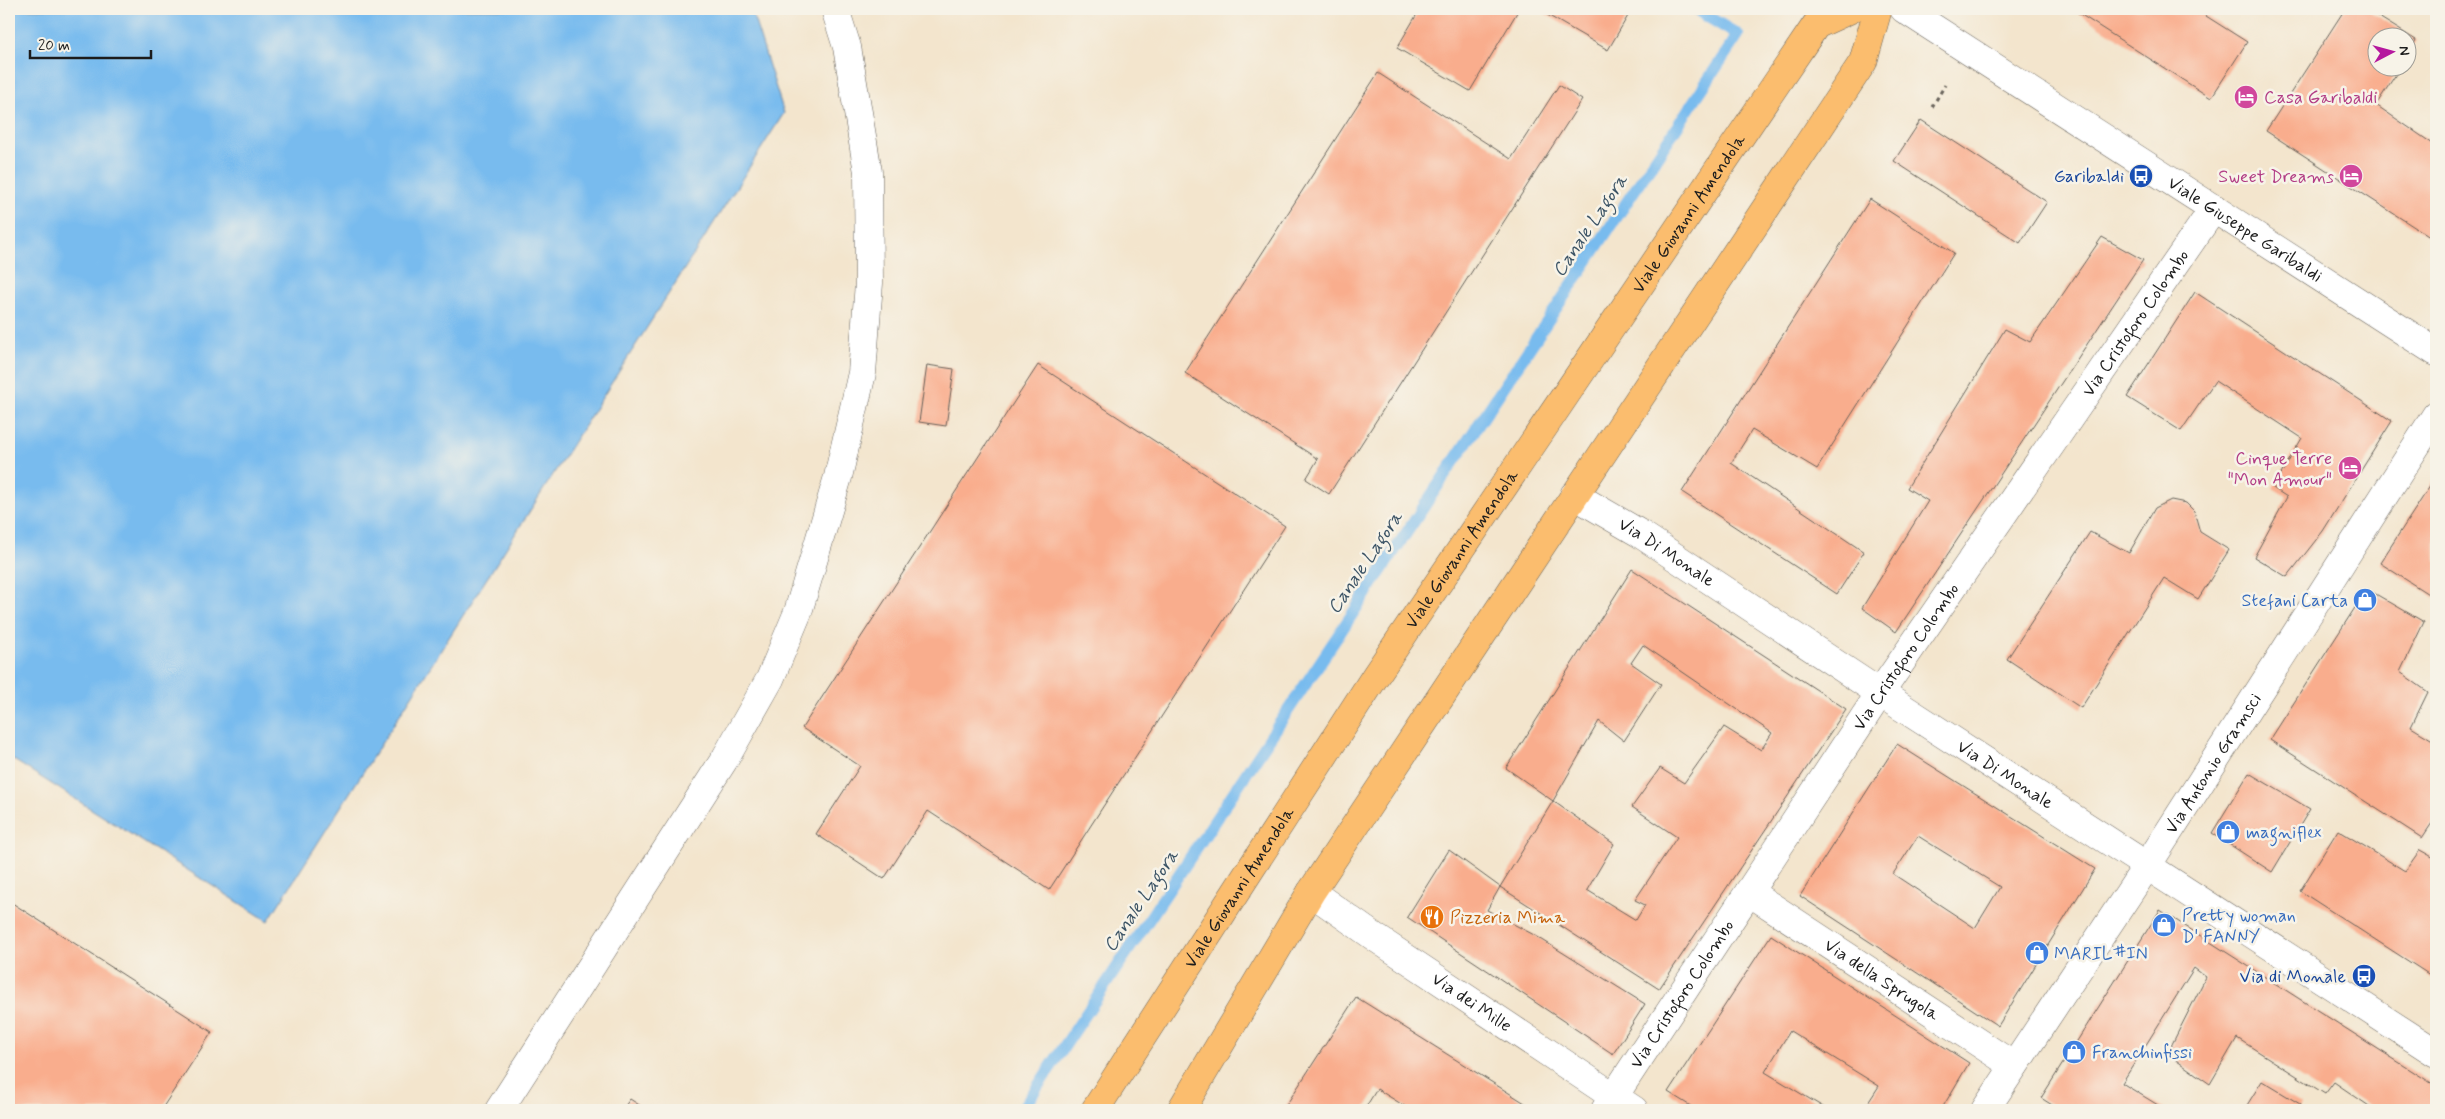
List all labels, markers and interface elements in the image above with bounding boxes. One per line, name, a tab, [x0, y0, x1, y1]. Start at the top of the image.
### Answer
scale bar	[30, 28, 151, 60]
north arrow	[2368, 28, 2418, 78]
text: 20 m	[38, 36, 70, 56]
text: N	[2394, 45, 2413, 56]
hotel icon: Casa Garibaldi	[2233, 84, 2259, 110]
place label: Casa Garibaldi	[2264, 86, 2377, 110]
street label: Viale Giovanni Amendola	[1627, 130, 1752, 299]
bus stop icon: Garibaldi	[2128, 163, 2154, 189]
hotel icon: Sweet Dreams	[2338, 163, 2364, 189]
place label: Garibaldi	[2054, 165, 2124, 189]
place label: Sweet Dreams	[2218, 165, 2334, 189]
water label: Canale Lagora	[1547, 169, 1636, 283]
street label: Viale Giuseppe Garibaldi	[2163, 171, 2327, 289]
street label: Via Cristoforo Colombo	[2077, 245, 2195, 402]
place label: Cinque Terre "Mon Amour"	[2228, 447, 2332, 492]
hotel icon: Cinque Terre "Mon Amour"	[2337, 455, 2363, 481]
street label: Viale Giovanni Amendola	[1400, 465, 1525, 634]
water label: Canale Lagora	[1322, 506, 1411, 620]
street label: Via Di Monale	[1614, 513, 1719, 593]
street label: Via Cristoforo Colombo	[1848, 579, 1965, 735]
shop icon: Stefani Carta	[2352, 587, 2378, 613]
place label: Stefani Carta	[2242, 589, 2348, 613]
street label: Via Antonio Gramsci	[2160, 689, 2268, 839]
street label: Via Di Monale	[1952, 735, 2058, 815]
street label: Viale Giovanni Amendola	[1179, 803, 1301, 973]
shop icon: magniflex	[2215, 819, 2241, 845]
place label: magniflex	[2246, 821, 2322, 847]
water label: Canale Lagora	[1098, 844, 1187, 958]
restaurant icon: Pizzeria Mima	[1419, 904, 1445, 930]
place label: Pretty woman D' FANNY	[2182, 904, 2296, 949]
place label: Pizzeria Mima	[1450, 906, 1565, 930]
shop icon: Pretty woman D' FANNY	[2151, 912, 2177, 938]
street label: Via Cristoforo Colombo	[1625, 915, 1740, 1074]
street label: Via della Sprugola	[1819, 934, 1944, 1027]
shop icon: MARIL#IN	[2024, 940, 2050, 966]
place label: MARIL#IN	[2054, 942, 2148, 966]
bus stop icon: Via di Monale	[2351, 963, 2377, 989]
place label: Via di Monale	[2240, 965, 2346, 989]
street label: Via dei Mille	[1427, 967, 1516, 1038]
shop icon: Franchinfissi	[2061, 1039, 2087, 1065]
place label: Franchinfissi	[2092, 1041, 2192, 1065]

